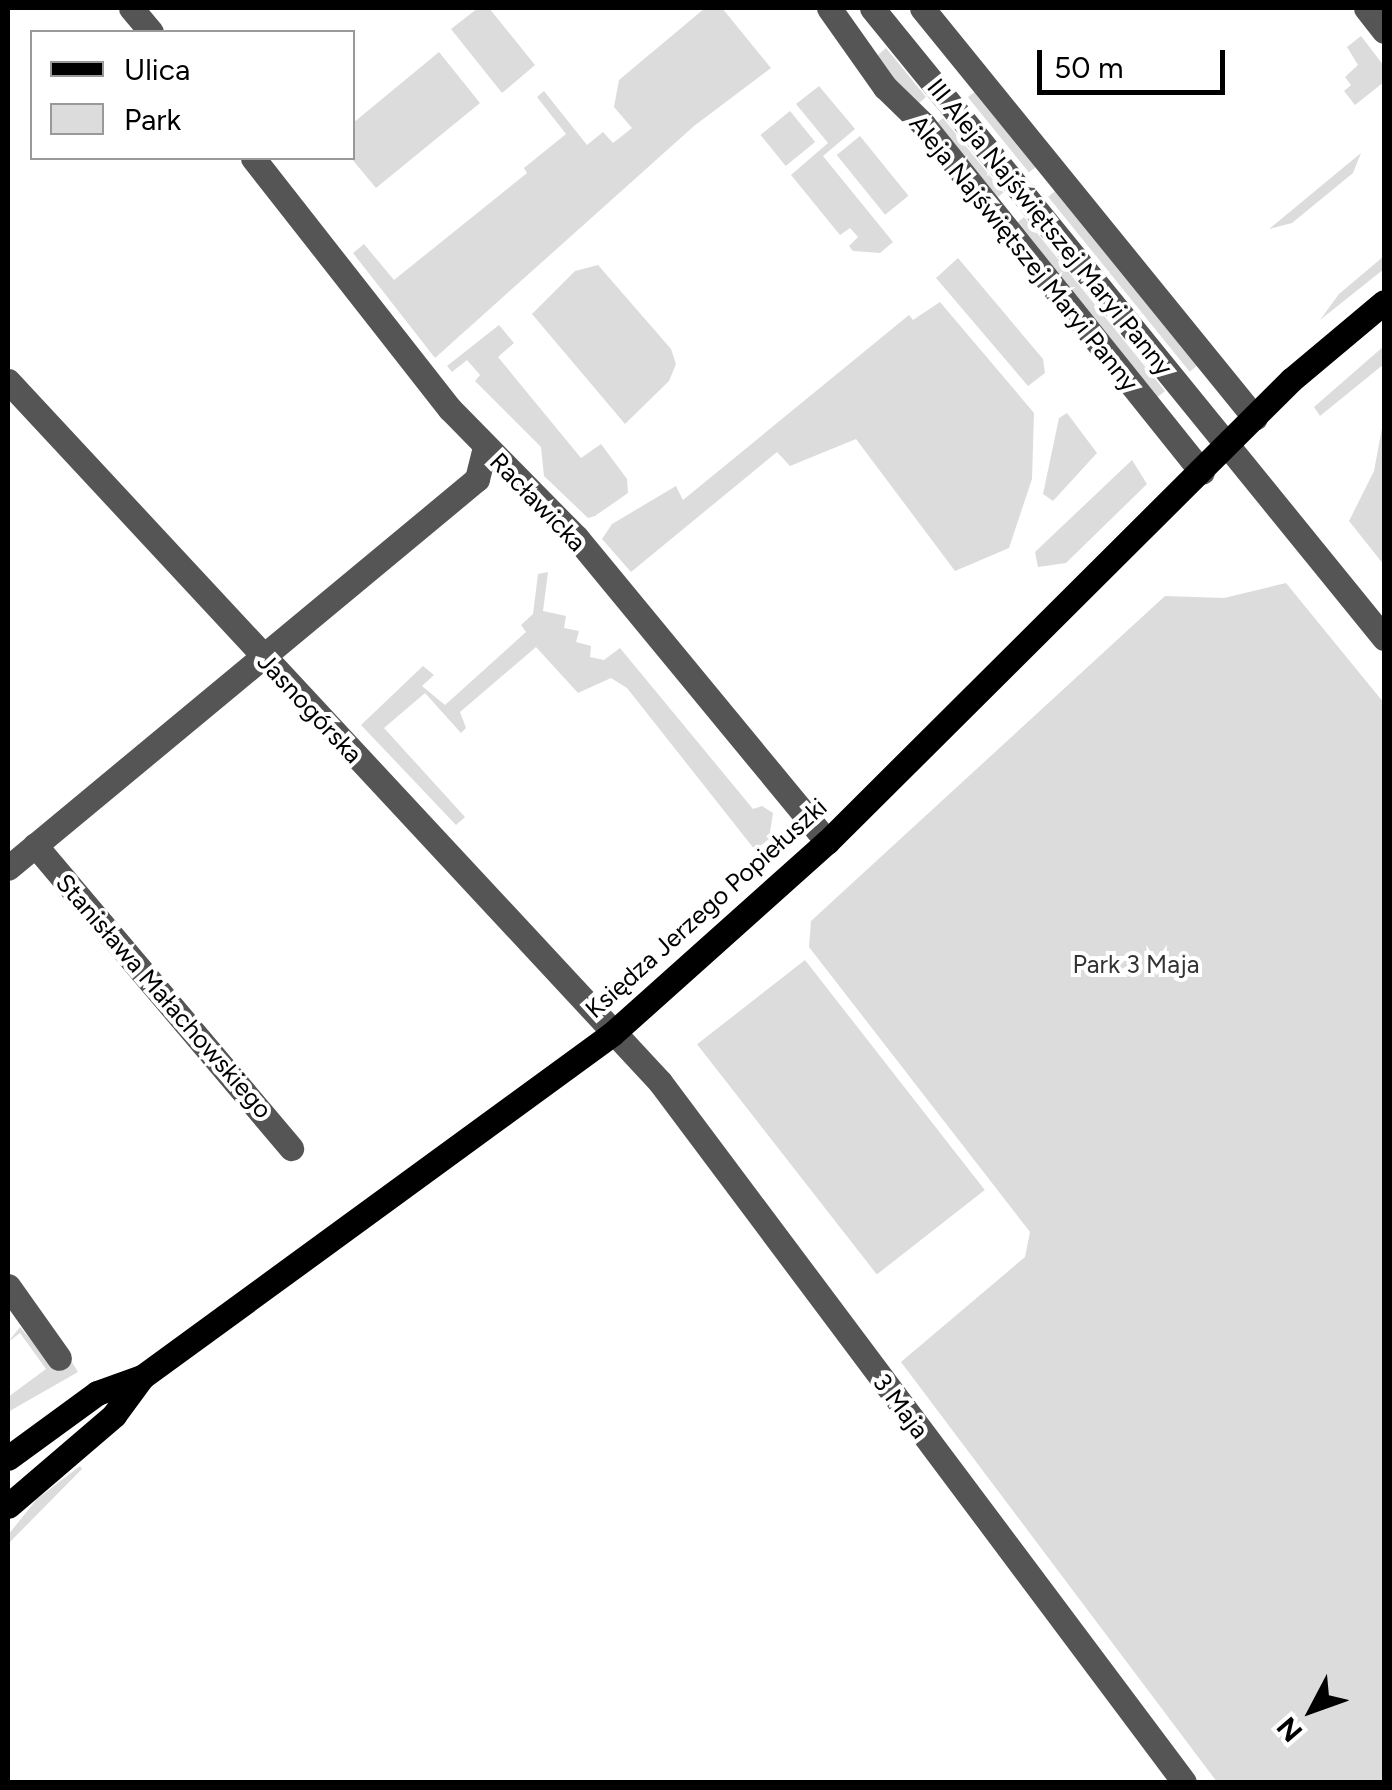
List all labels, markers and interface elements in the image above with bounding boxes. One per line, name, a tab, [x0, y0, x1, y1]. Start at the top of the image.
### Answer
legend	[30, 30, 355, 160]
scale bar	[1042, 30, 1230, 92]
text: 50 m	[1054, 49, 1123, 86]
text: Ulica	[124, 51, 190, 88]
street label: III Aleja Najświętszej Maryi Panny	[921, 73, 1179, 381]
text: Park	[124, 101, 181, 138]
street label: Aleja Najświętszej Maryi Panny	[903, 109, 1145, 397]
street label: Racławicka	[484, 447, 592, 557]
street label: Jasnogórska	[251, 647, 369, 769]
street label: Księdza Jerzego Popiełuszki	[579, 792, 833, 1024]
street label: Stanisława Małachowskiego	[50, 868, 278, 1124]
park label: Park 3 Maja	[1073, 949, 1199, 979]
street label: 3 Maja	[867, 1368, 935, 1444]
north arrow	[1262, 1660, 1362, 1760]
text: N	[1269, 1710, 1309, 1749]

